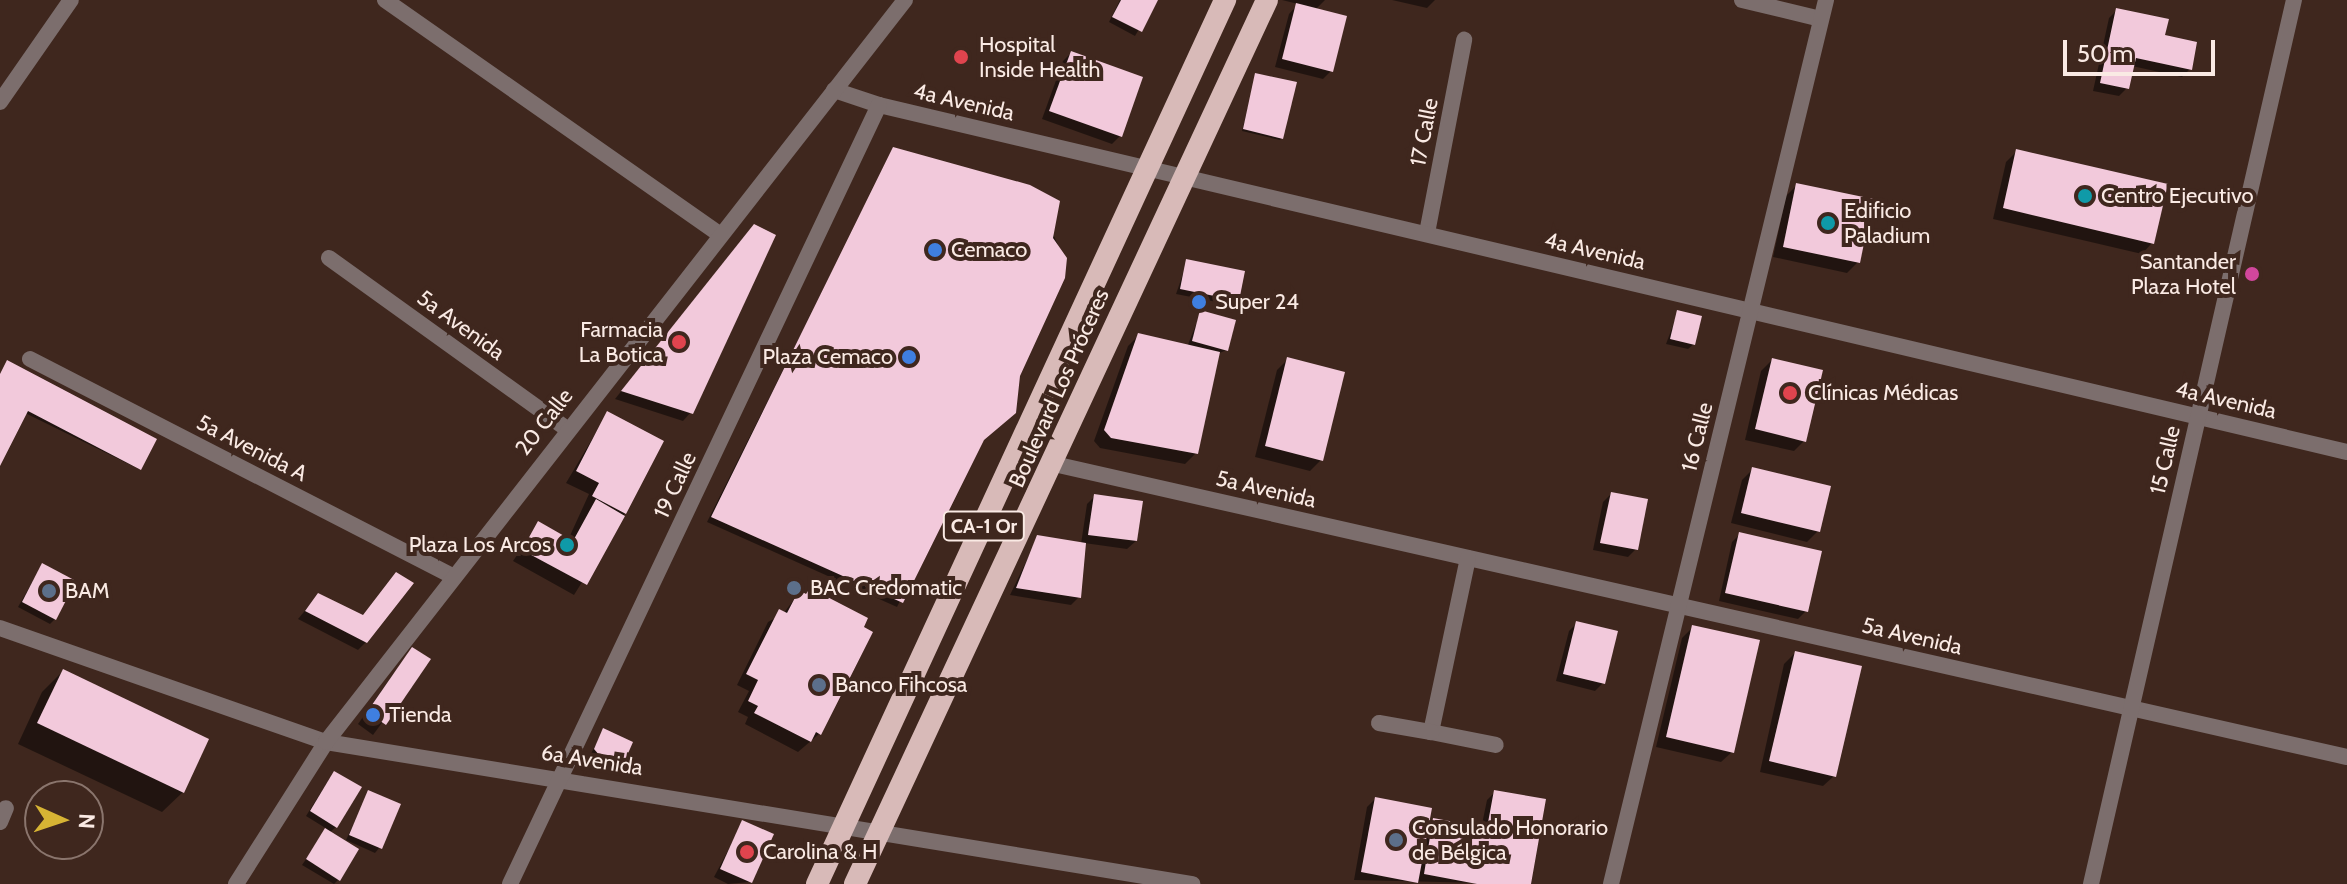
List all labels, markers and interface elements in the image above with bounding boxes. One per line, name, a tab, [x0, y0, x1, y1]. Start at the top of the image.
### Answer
scale bar	[2067, 24, 2219, 74]
place label: Hospital Inside Health	[979, 31, 1100, 82]
text: 50 m	[2077, 39, 2133, 68]
marker: Hospital Inside Health	[950, 46, 972, 68]
street label: 4a Avenida	[911, 78, 1017, 126]
street label: 17 Calle	[1404, 96, 1444, 168]
place label: Centro Ejecutivo	[2101, 183, 2254, 209]
marker: Centro Ejecutivo	[2076, 187, 2094, 205]
place label: Edificio Paladium	[1844, 197, 1930, 248]
marker: Edificio Paladium	[1819, 214, 1837, 232]
street label: 4a Avenida	[1542, 227, 1648, 275]
place label: Cemaco	[951, 237, 1027, 263]
marker: Cemaco	[926, 241, 944, 259]
place label: Santander Plaza Hotel	[2131, 248, 2236, 300]
marker: Santander Plaza Hotel	[2243, 265, 2261, 283]
street label: 5a Avenida	[412, 284, 510, 366]
street label: Boulevard Los Próceres	[1003, 285, 1115, 491]
place label: Super 24	[1215, 289, 1299, 315]
marker: Super 24	[1190, 293, 1208, 311]
place label: Farmacia La Botica	[579, 316, 663, 368]
marker: Farmacia La Botica	[670, 333, 688, 351]
place label: Plaza Cemaco	[763, 344, 893, 370]
marker: Plaza Cemaco	[900, 348, 918, 366]
street label: 4a Avenida	[2173, 376, 2279, 424]
place label: Clínicas Médicas	[1808, 380, 1958, 406]
marker: Clínicas Médicas	[1779, 382, 1801, 404]
street label: 20 Calle	[510, 383, 578, 461]
street label: 16 Calle	[1676, 400, 1718, 474]
street label: 5a Avenida A	[192, 409, 312, 487]
street label: 15 Calle	[2144, 423, 2186, 497]
street label: 19 Calle	[648, 448, 702, 522]
street label: 5a Avenida	[1213, 465, 1319, 513]
road number: CA-1 Or	[942, 510, 1026, 542]
place label: Plaza Los Arcos	[409, 532, 551, 558]
marker: Plaza Los Arcos	[558, 536, 576, 554]
place label: BAC Credomatic	[810, 575, 962, 601]
place label: BAM	[65, 578, 110, 604]
marker: BAC Credomatic	[785, 579, 803, 597]
marker: BAM	[40, 582, 58, 600]
street label: 5a Avenida	[1859, 612, 1965, 660]
place label: Banco Fihcosa	[835, 672, 967, 698]
marker: Banco Fihcosa	[810, 676, 828, 694]
place label: Tienda	[389, 702, 452, 728]
marker: Tienda	[364, 706, 382, 724]
street label: 6a Avenida	[539, 739, 645, 781]
north arrow	[24, 780, 104, 860]
text: N	[73, 813, 100, 830]
place label: Consulado Honorario de Bélgica	[1412, 814, 1608, 866]
marker: Consulado Honorario de Bélgica	[1387, 831, 1405, 849]
place label: Carolina & H	[763, 839, 877, 865]
marker: Carolina & H	[738, 843, 756, 861]

